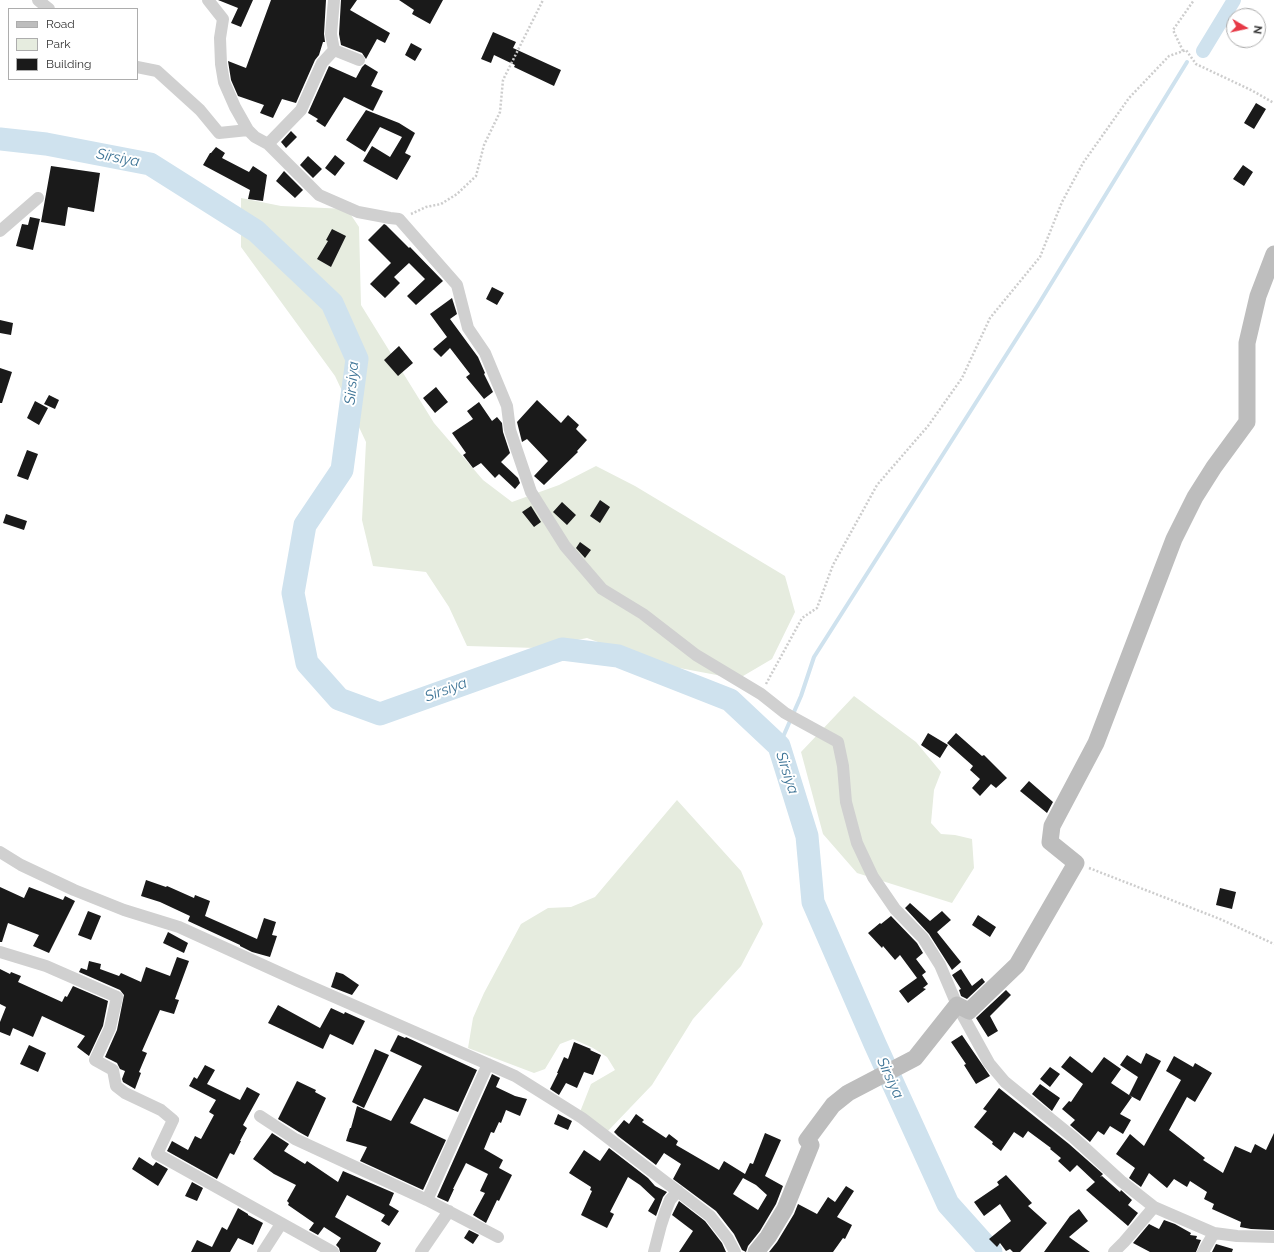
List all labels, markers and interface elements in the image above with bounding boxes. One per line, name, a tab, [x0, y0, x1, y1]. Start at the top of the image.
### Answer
legend	[8, 8, 138, 80]
north arrow	[1226, 8, 1266, 48]
text: Road	[46, 17, 75, 31]
text: N	[1250, 25, 1264, 35]
text: Park	[46, 37, 71, 51]
text: Building	[46, 57, 92, 71]
water label: Sirsiya	[95, 145, 141, 171]
water label: Sirsiya	[341, 361, 363, 405]
water label: Sirsiya	[422, 674, 470, 706]
water label: Sirsiya	[772, 750, 802, 796]
water label: Sirsiya	[873, 1054, 907, 1102]

